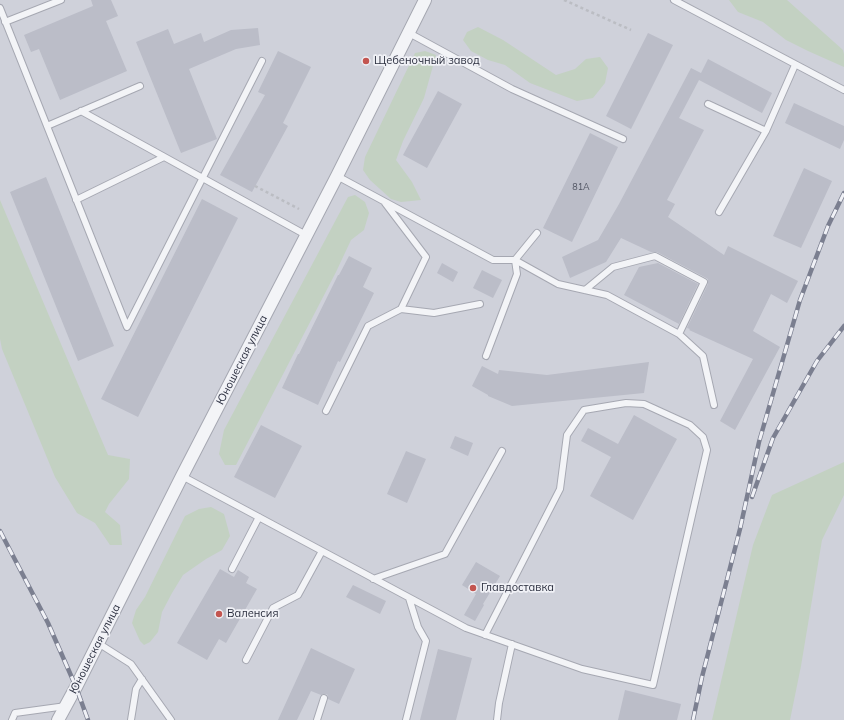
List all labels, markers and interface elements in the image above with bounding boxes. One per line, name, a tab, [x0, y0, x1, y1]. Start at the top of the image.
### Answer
place label: Щебеночный завод	[374, 54, 480, 68]
marker: Щебеночный завод	[361, 56, 371, 66]
house number: 81А	[572, 182, 590, 192]
street label: Юношеская улица	[214, 313, 270, 407]
place label: Главдоставка	[481, 581, 554, 595]
marker: Главдоставка	[468, 583, 478, 593]
street label: Юношеская улица	[67, 602, 123, 696]
place label: Валенсия	[227, 607, 278, 621]
marker: Валенсия	[214, 609, 224, 619]

